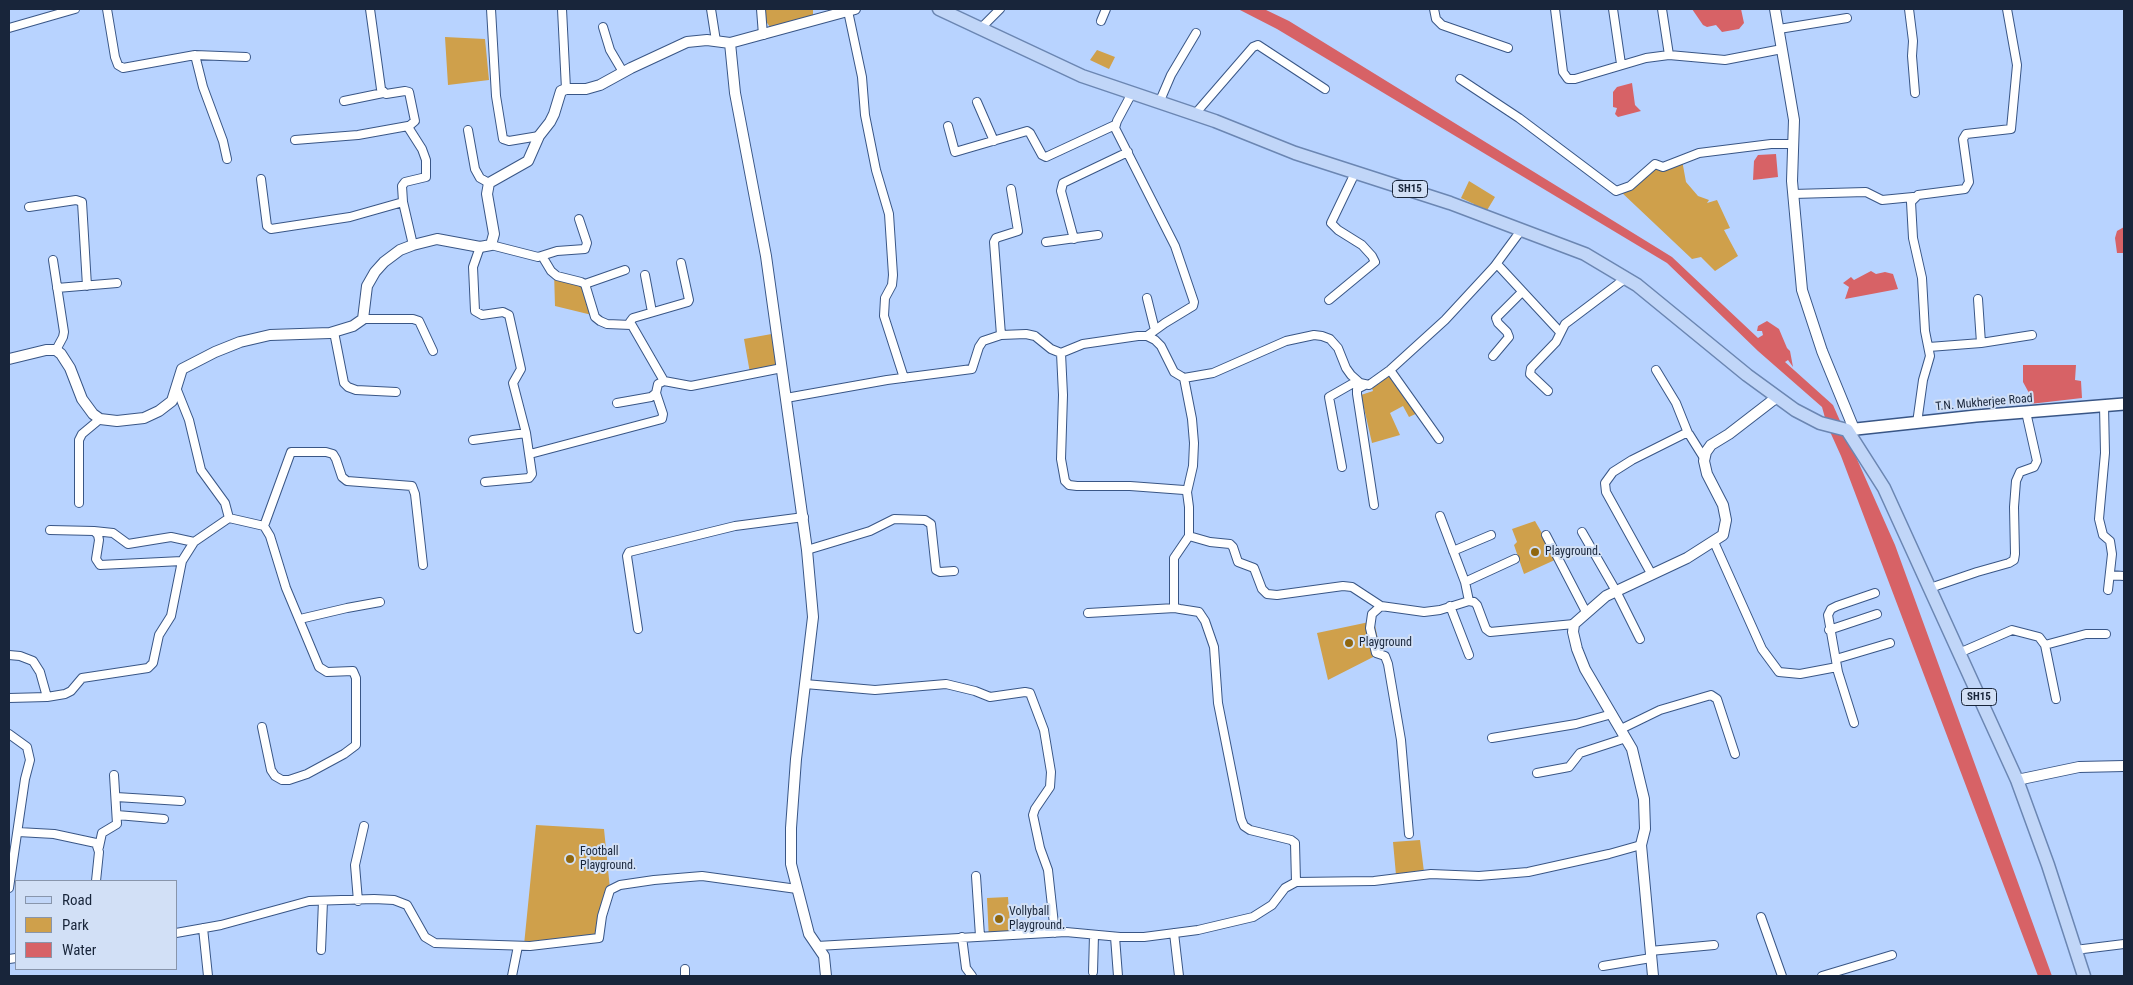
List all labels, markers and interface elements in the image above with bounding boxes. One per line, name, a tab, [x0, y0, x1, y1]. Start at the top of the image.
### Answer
road number: SH15	[1392, 180, 1428, 198]
street label: T.N. Mukherjee Road	[1935, 392, 2033, 414]
place label: Playground.	[1545, 545, 1601, 559]
marker: Playground.	[1529, 546, 1541, 558]
place label: Playground	[1359, 636, 1412, 650]
marker: Playground	[1343, 637, 1355, 649]
road number: SH15	[1962, 689, 1996, 706]
place label: Football Playground.	[580, 845, 636, 873]
marker: Football Playground.	[564, 853, 576, 865]
legend	[15, 880, 178, 970]
text: Road	[62, 891, 92, 909]
place label: Vollyball Playground.	[1009, 905, 1065, 933]
marker: Vollyball Playground.	[993, 913, 1005, 925]
text: Park	[62, 916, 89, 934]
text: Water	[62, 941, 96, 959]

